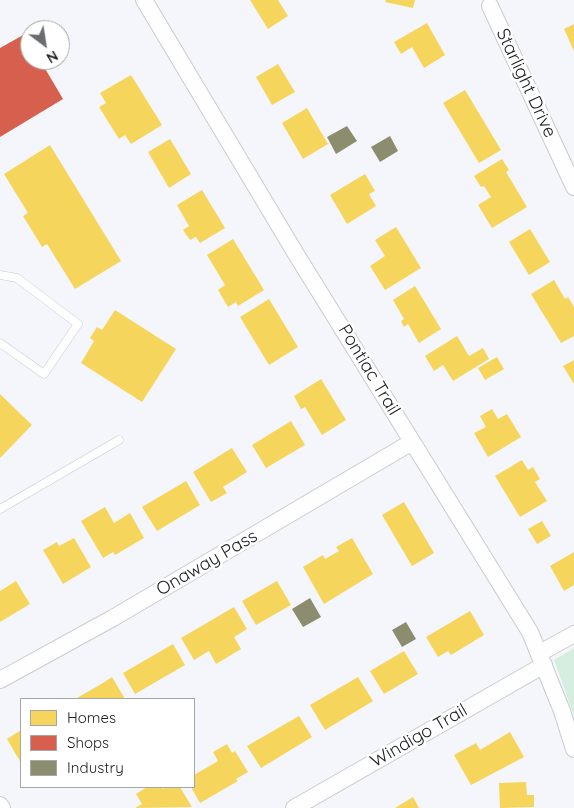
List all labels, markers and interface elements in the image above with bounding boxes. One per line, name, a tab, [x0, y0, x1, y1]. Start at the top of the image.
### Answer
north arrow	[20, 20, 70, 70]
street label: Starlight Drive	[491, 25, 561, 141]
text: N	[43, 47, 61, 67]
street label: Pontiac Trail	[333, 321, 405, 419]
street label: Onaway Pass	[153, 525, 261, 601]
legend	[20, 698, 195, 788]
street label: Windigo Trail	[367, 700, 471, 772]
text: Homes	[67, 708, 116, 727]
text: Shops	[67, 733, 109, 752]
text: Industry	[67, 758, 124, 777]

